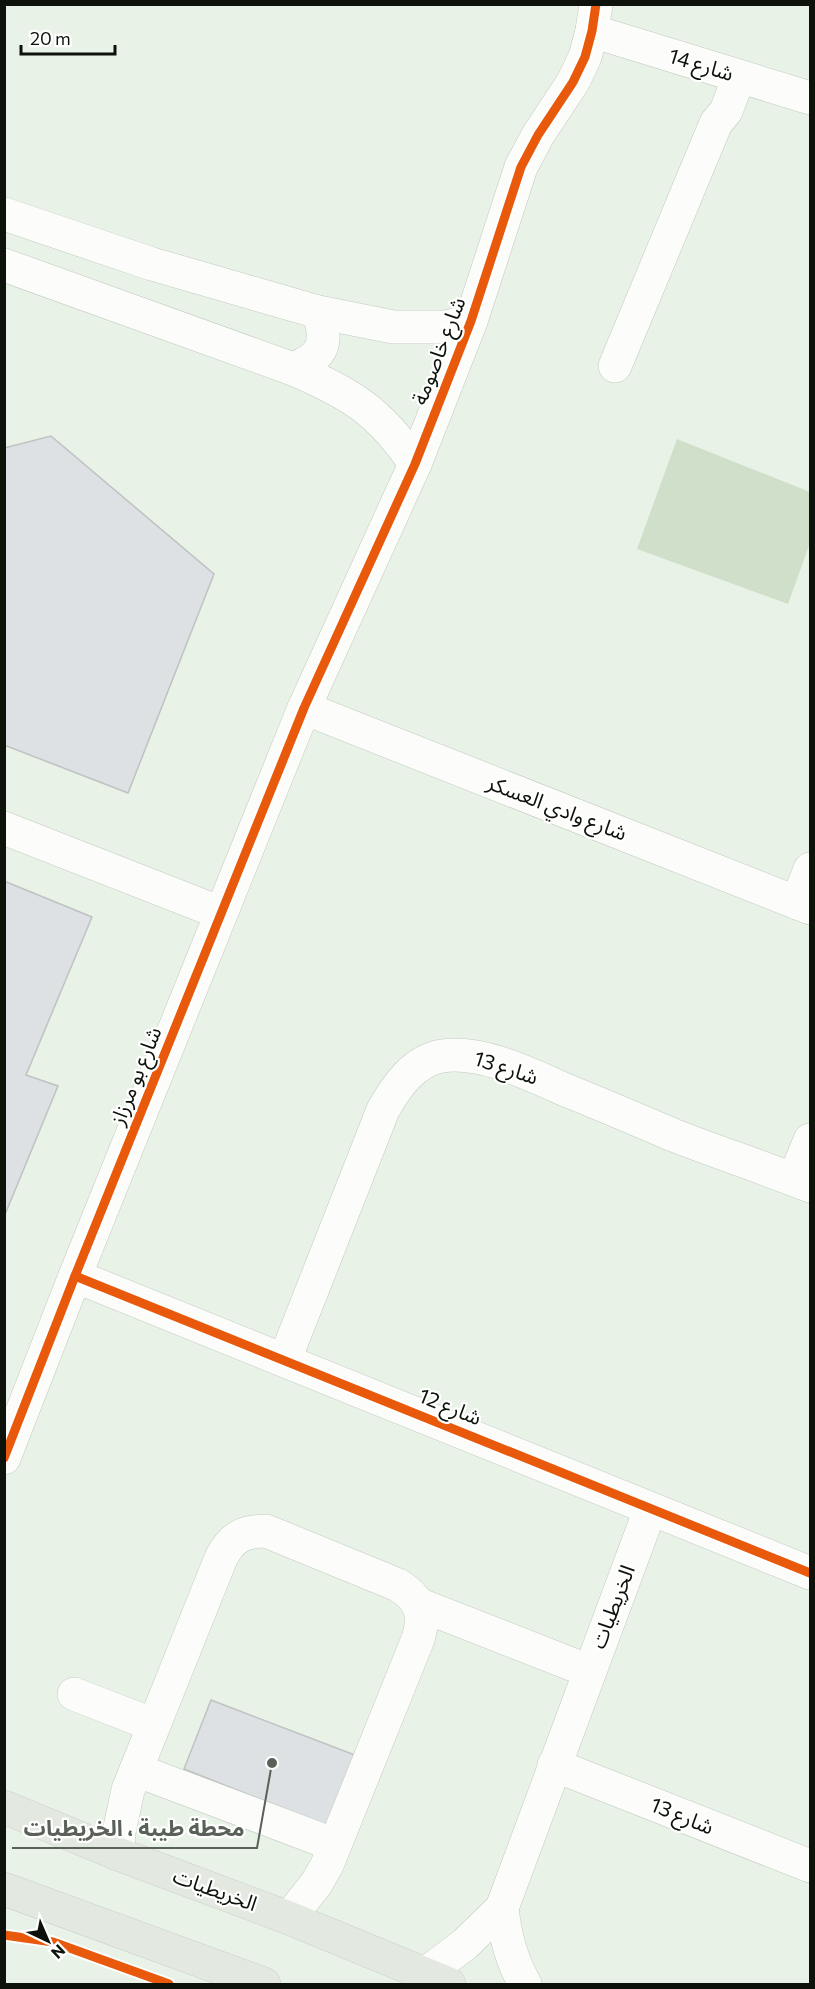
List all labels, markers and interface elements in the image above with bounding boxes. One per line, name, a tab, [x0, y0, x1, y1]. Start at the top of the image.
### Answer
scale bar	[21, 18, 116, 56]
text: 20 m	[30, 27, 71, 49]
street label: شارع 14	[665, 42, 737, 89]
street label: شارع خاصومة	[406, 293, 473, 409]
street label: شارع وادي العسكر	[481, 768, 631, 849]
street label: شارع بو مرزاز	[103, 1023, 169, 1131]
street label: شارع 13	[470, 1044, 542, 1092]
street label: شارع 12	[414, 1382, 486, 1433]
street label: الخريطيات	[584, 1561, 640, 1652]
street label: شارع 13	[646, 1791, 718, 1842]
callout: محطة طيبة ، الخريطيات	[12, 1808, 257, 1848]
text: محطة طيبة ، الخريطيات	[23, 1814, 245, 1841]
street label: الخريطيات	[170, 1862, 261, 1916]
north arrow	[18, 1911, 78, 1971]
text: N	[48, 1941, 70, 1963]

